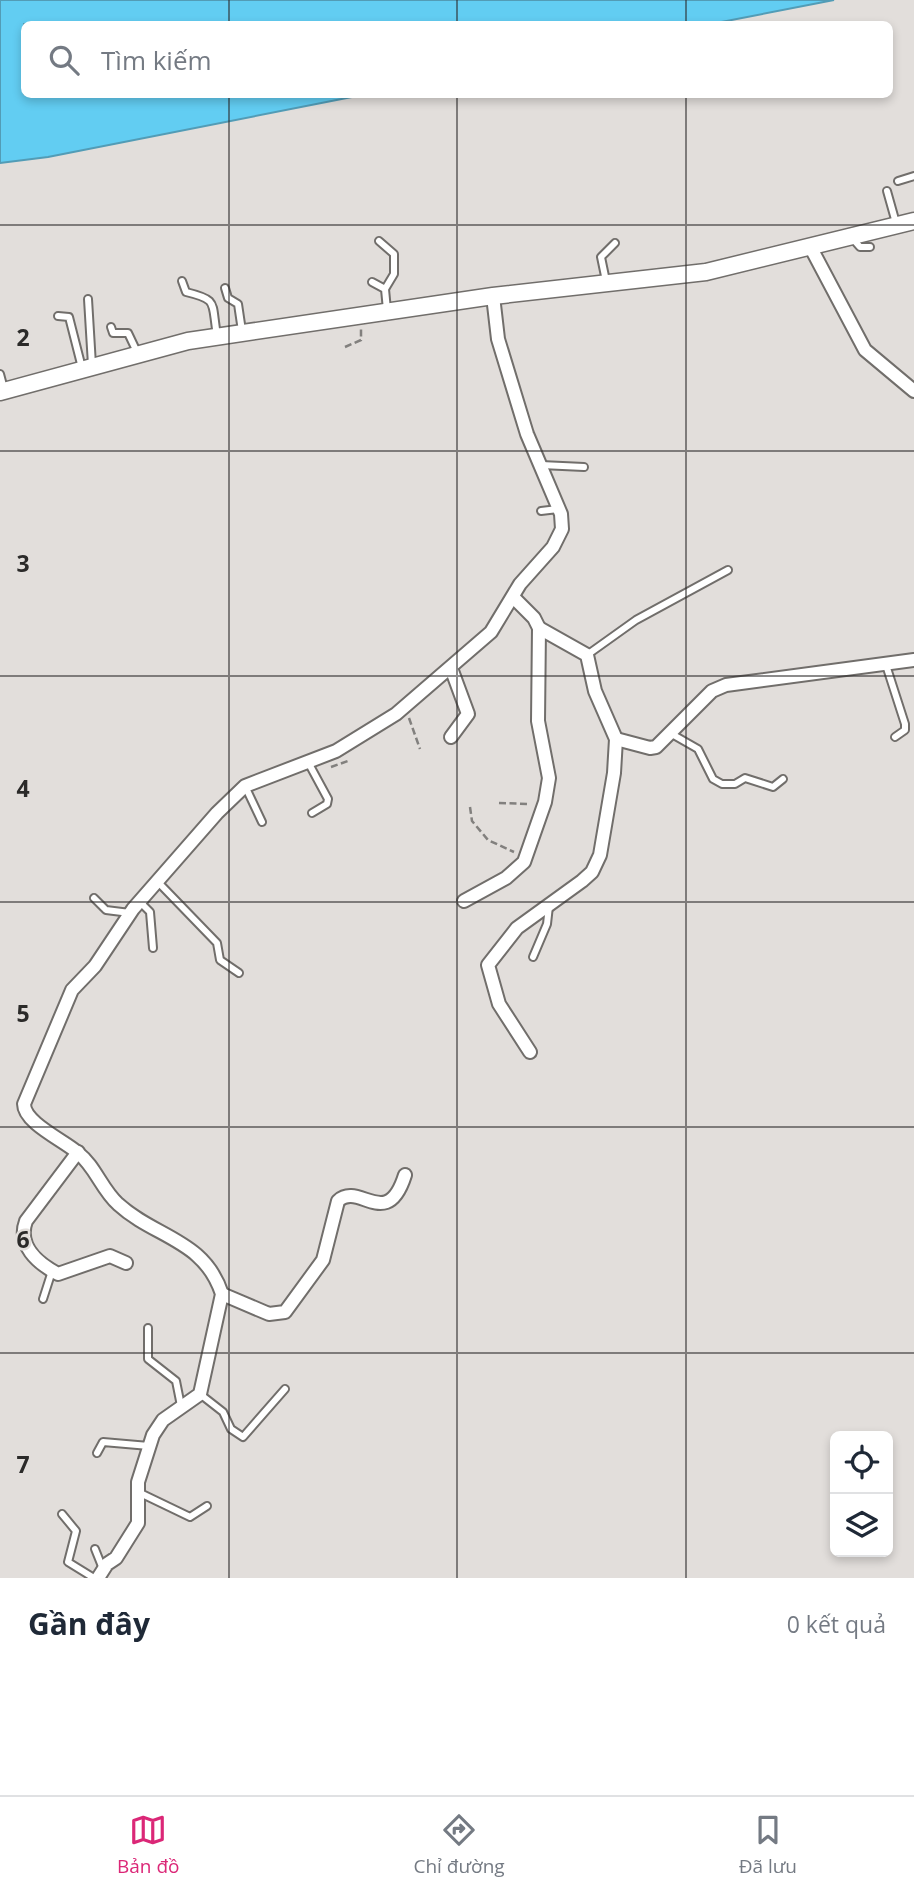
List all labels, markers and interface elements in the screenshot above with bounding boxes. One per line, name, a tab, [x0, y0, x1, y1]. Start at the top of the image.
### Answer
search box	[21, 21, 893, 98]
icon: search	[45, 41, 83, 79]
text: Tìm kiếm	[101, 42, 212, 78]
text: 2	[16, 321, 30, 353]
text: 3	[16, 547, 30, 579]
text: 4	[16, 772, 30, 804]
text: 5	[16, 997, 30, 1029]
text: 6	[16, 1223, 30, 1255]
map controls	[830, 1431, 893, 1557]
button: locate	[830, 1431, 893, 1494]
text: 7	[16, 1448, 30, 1480]
button: layers	[830, 1494, 893, 1557]
text: Gần đây	[28, 1603, 150, 1644]
text: 0 kết quả	[787, 1608, 886, 1640]
tab: Bản đồ	[117, 1811, 180, 1879]
tab: Chỉ đường	[413, 1811, 505, 1879]
tab: Đã lưu	[739, 1811, 797, 1879]

